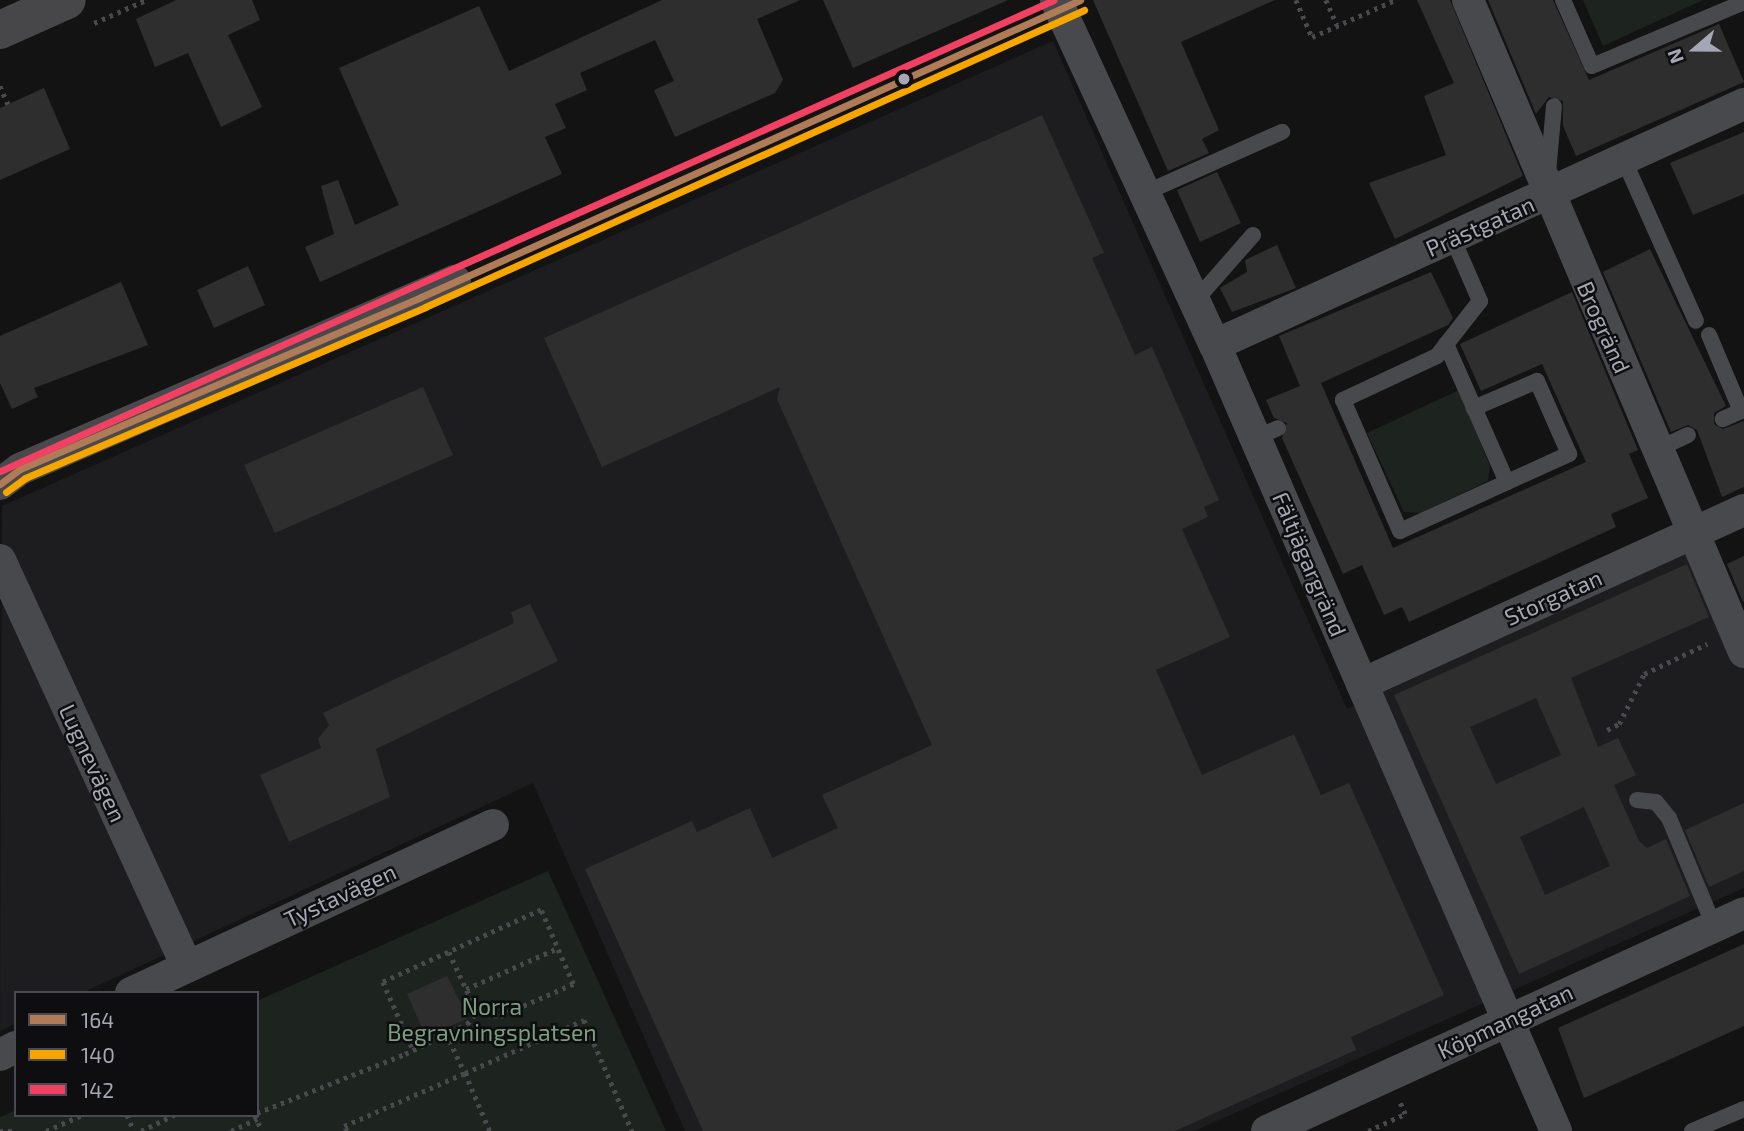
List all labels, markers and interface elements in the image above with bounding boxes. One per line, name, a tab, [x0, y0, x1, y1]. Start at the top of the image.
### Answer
north arrow	[1660, 14, 1730, 84]
text: N	[1662, 46, 1688, 67]
unlabelled marker	[897, 72, 911, 86]
street label: Prästgatan	[1421, 190, 1539, 262]
street label: Brogränd	[1572, 277, 1636, 377]
street label: Fältjägargränd	[1267, 488, 1353, 640]
street label: Storgatan	[1500, 563, 1606, 631]
street label: Lugnevägen	[54, 700, 132, 826]
street label: Tystavägen	[280, 857, 400, 933]
street label: Köpmangatan	[1433, 978, 1577, 1064]
legend	[14, 991, 259, 1117]
park label: Norra Begravningsplatsen	[387, 992, 597, 1046]
text: 164	[81, 1007, 114, 1032]
text: 140	[81, 1042, 115, 1067]
text: 142	[81, 1077, 114, 1102]

